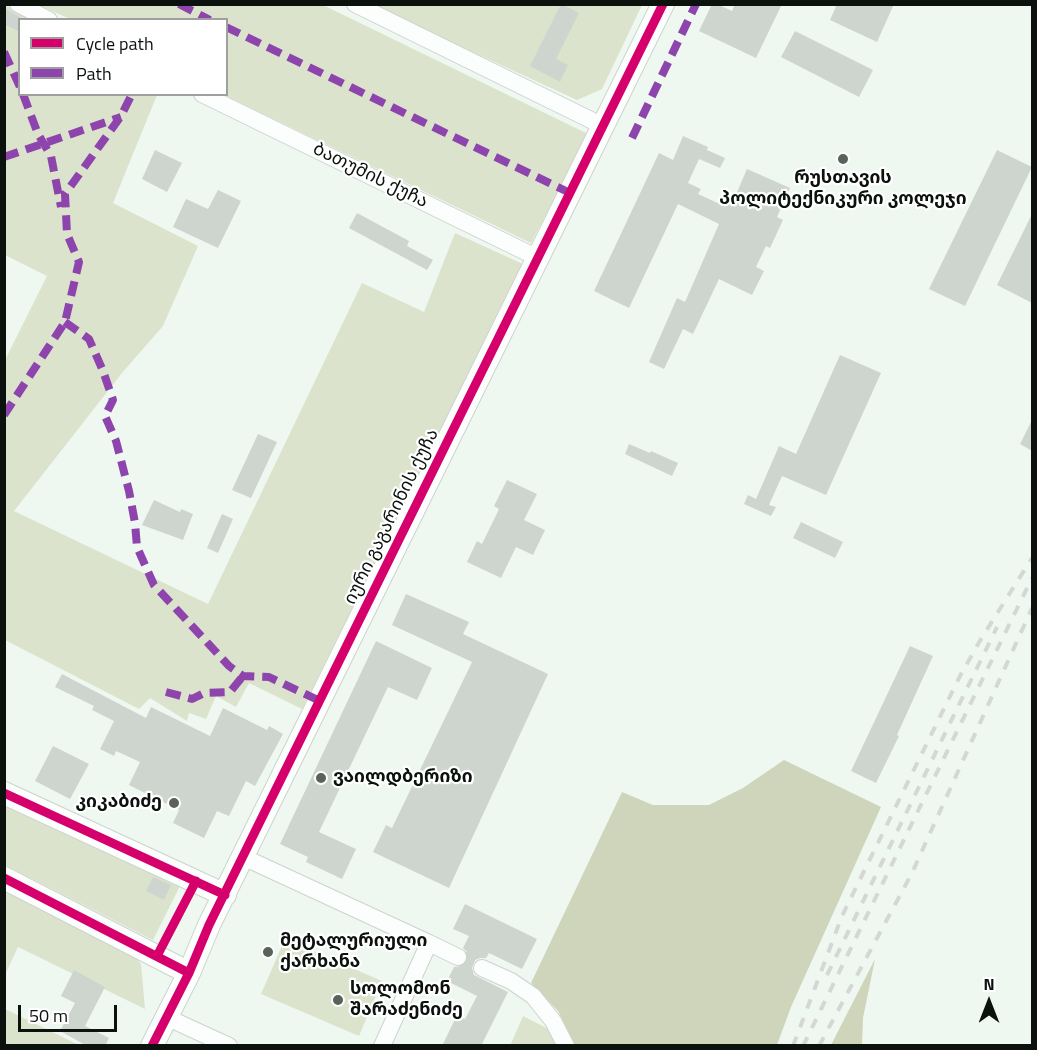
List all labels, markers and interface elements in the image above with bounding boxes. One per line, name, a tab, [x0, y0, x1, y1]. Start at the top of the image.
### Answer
legend	[18, 18, 228, 96]
text: Cycle path	[76, 30, 154, 57]
text: Path	[76, 60, 112, 87]
street label: ბათუმის ქუჩა	[309, 139, 431, 213]
marker: რუსთავის პოლიტექნიკური კოლეჯი	[836, 152, 850, 166]
place label: რუსთავის პოლიტექნიკური კოლეჯი	[719, 168, 967, 210]
street label: იური გაგარინის ქუჩა	[340, 426, 444, 608]
place label: ვაილდბერიზი	[333, 767, 473, 789]
marker: ვაილდბერიზი	[314, 771, 328, 785]
place label: კიკაბიძე	[75, 792, 162, 814]
marker: კიკაბიძე	[167, 796, 181, 810]
place label: მეტალურიული ქარხანა	[280, 931, 427, 974]
marker: მეტალურიული ქარხანა	[261, 945, 275, 959]
north arrow	[959, 972, 1019, 1032]
text: N	[983, 972, 995, 996]
place label: სოლომონ შარაძენიძე	[350, 979, 463, 1022]
scale bar	[21, 993, 120, 1031]
marker: სოლომონ შარაძენიძე	[331, 993, 345, 1007]
text: 50 m	[29, 1002, 68, 1029]

